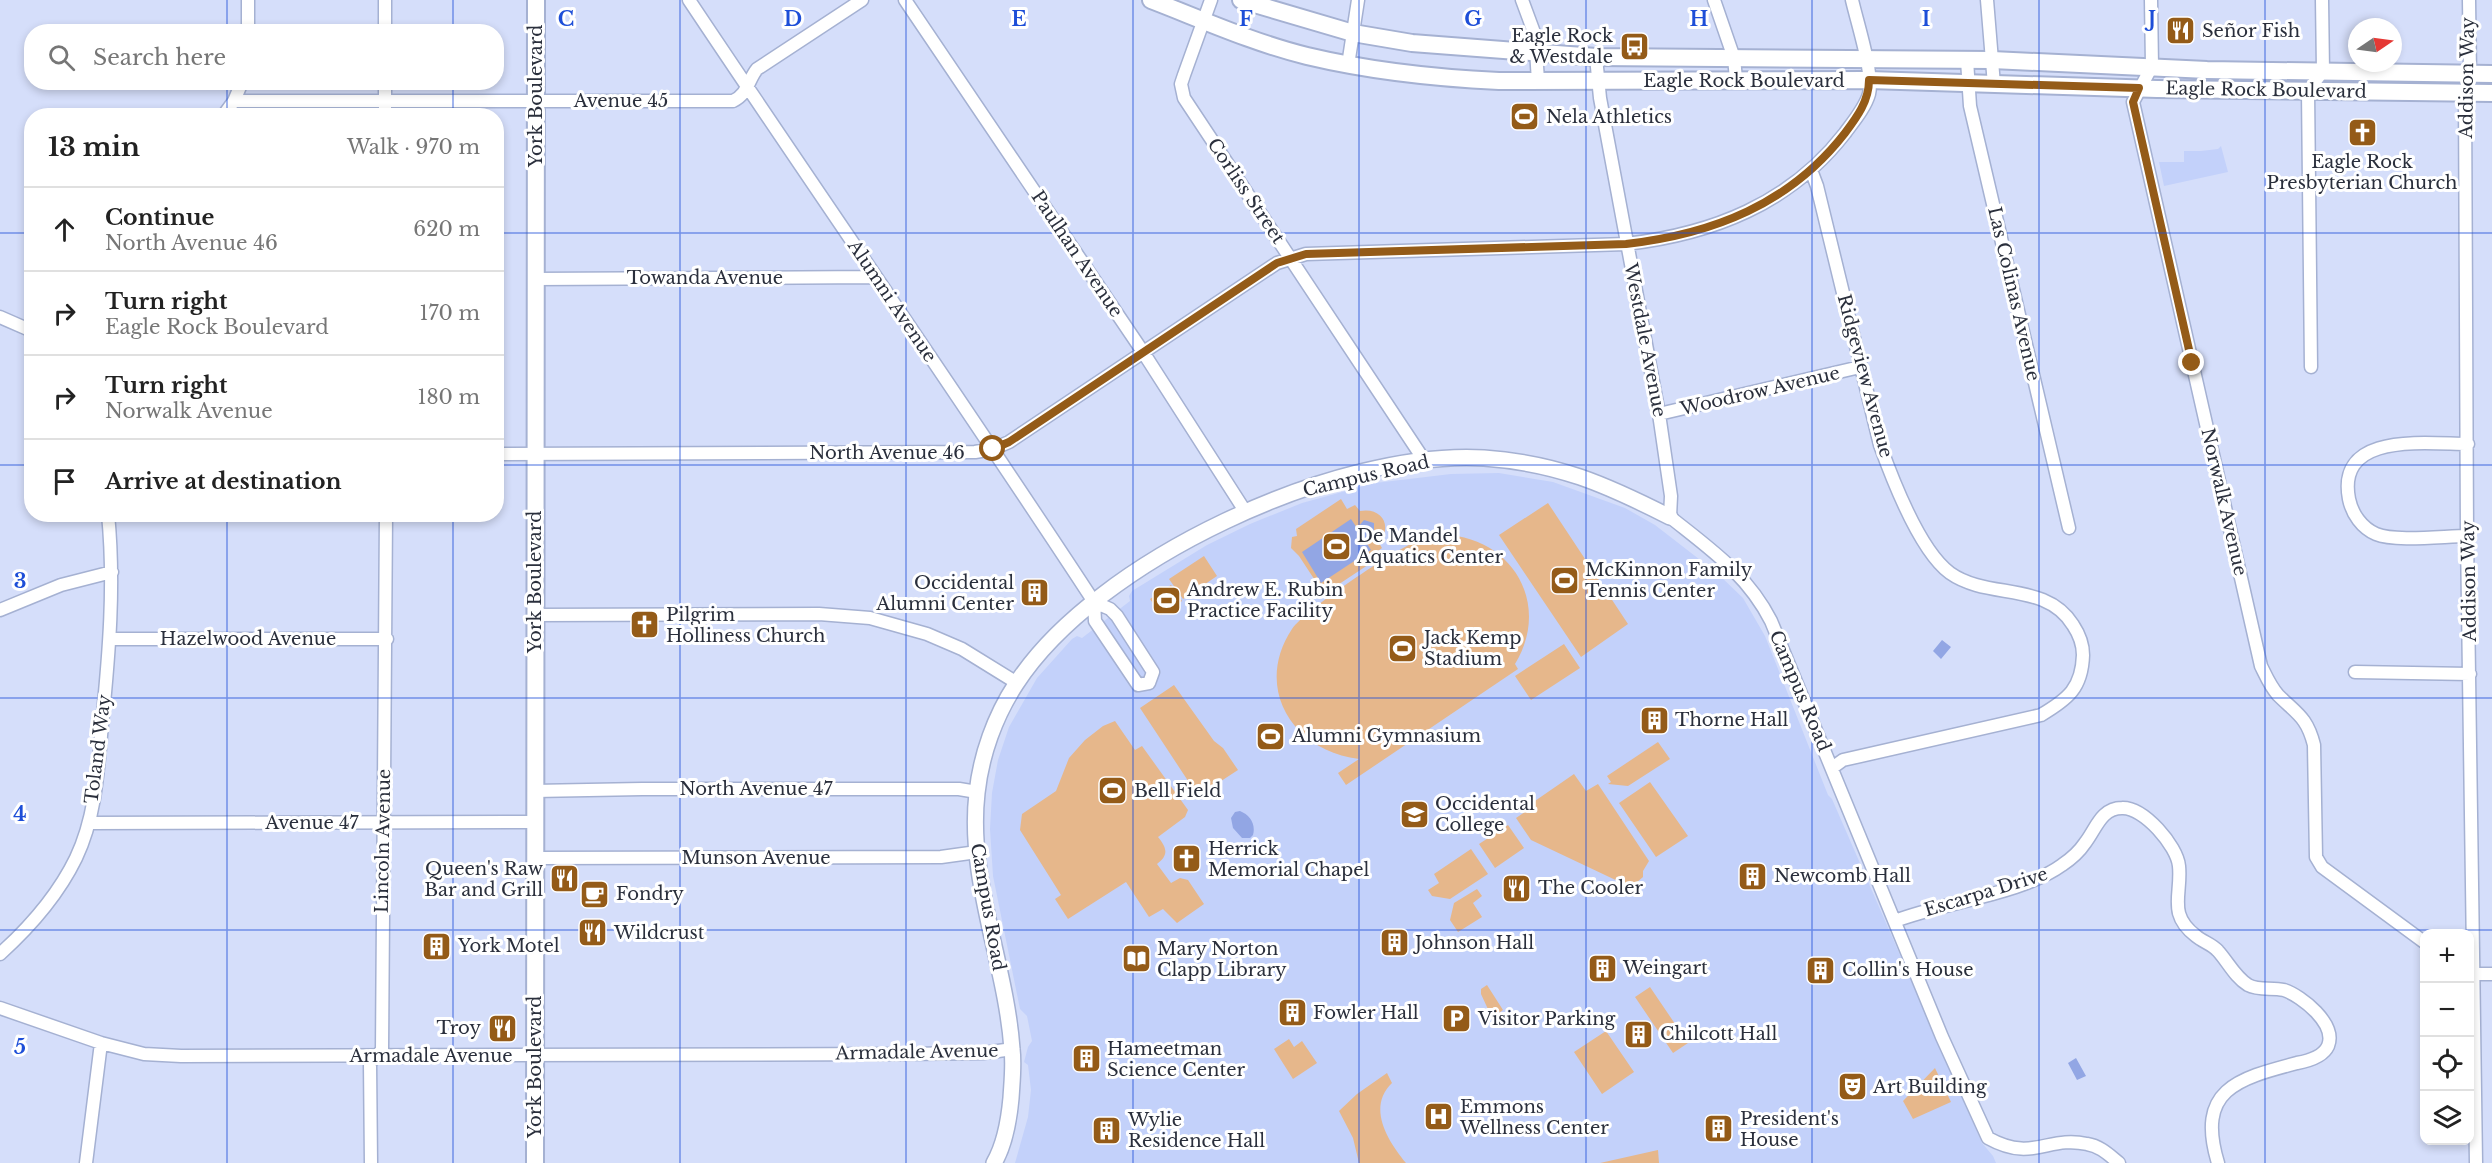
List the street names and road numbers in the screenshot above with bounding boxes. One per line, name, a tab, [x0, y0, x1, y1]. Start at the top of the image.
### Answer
street label: Addison Way	[2455, 17, 2479, 140]
street label: York Boulevard	[525, 25, 547, 168]
street label: Eagle Rock Boulevard	[1643, 70, 1845, 92]
street label: Eagle Rock Boulevard	[2165, 77, 2367, 103]
street label: Avenue 45	[573, 90, 668, 112]
street label: Corliss Street	[1203, 134, 1289, 248]
street label: Paulhan Avenue	[1027, 187, 1127, 321]
street label: Las Colinas Avenue	[1983, 205, 2045, 383]
street label: Alumni Avenue	[842, 235, 941, 366]
street label: Westdale Avenue	[1619, 260, 1671, 419]
street label: Towanda Avenue	[627, 267, 783, 289]
street label: Ridgeview Avenue	[1833, 292, 1897, 460]
street label: Woodrow Avenue	[1677, 362, 1842, 420]
street label: Norwalk Avenue	[2196, 426, 2252, 578]
street label: North Avenue 46	[809, 442, 965, 464]
street label: Campus Road	[1301, 451, 1431, 501]
street label: York Boulevard	[524, 511, 546, 654]
street label: Addison Way	[2457, 520, 2481, 643]
street label: Campus Road	[1765, 627, 1835, 755]
street label: Hazelwood Avenue	[160, 628, 336, 650]
street label: Toland Way	[80, 693, 116, 805]
street label: Lincoln Avenue	[371, 769, 395, 913]
street label: North Avenue 47	[680, 778, 833, 800]
street label: Avenue 47	[264, 812, 360, 834]
street label: Campus Road	[966, 841, 1010, 973]
street label: Munson Avenue	[681, 847, 831, 869]
street label: Escarpa Drive	[1922, 863, 2050, 921]
street label: York Boulevard	[524, 996, 546, 1139]
street label: Armadale Avenue	[834, 1040, 999, 1064]
street label: Armadale Avenue	[348, 1045, 513, 1067]

